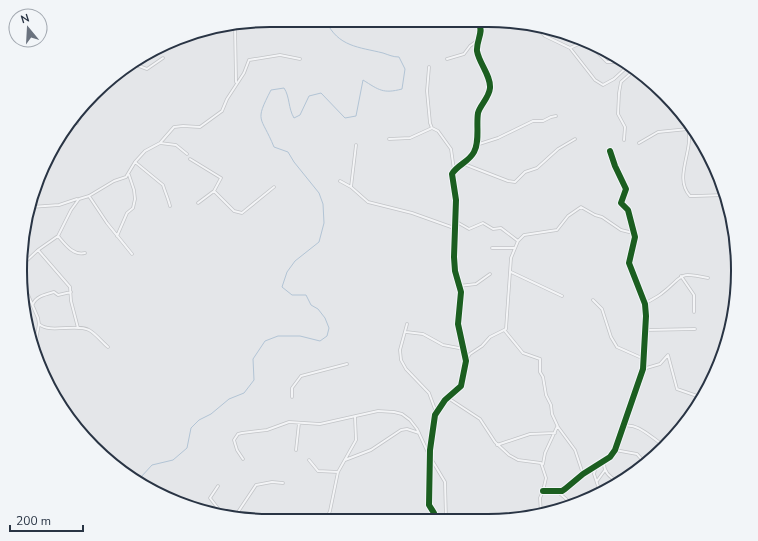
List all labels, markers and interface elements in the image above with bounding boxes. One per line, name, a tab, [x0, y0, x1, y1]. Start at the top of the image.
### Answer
north arrow	[8, 8, 48, 48]
text: N	[19, 11, 31, 27]
scale bar	[10, 507, 83, 533]
text: 200 m	[16, 513, 51, 529]

